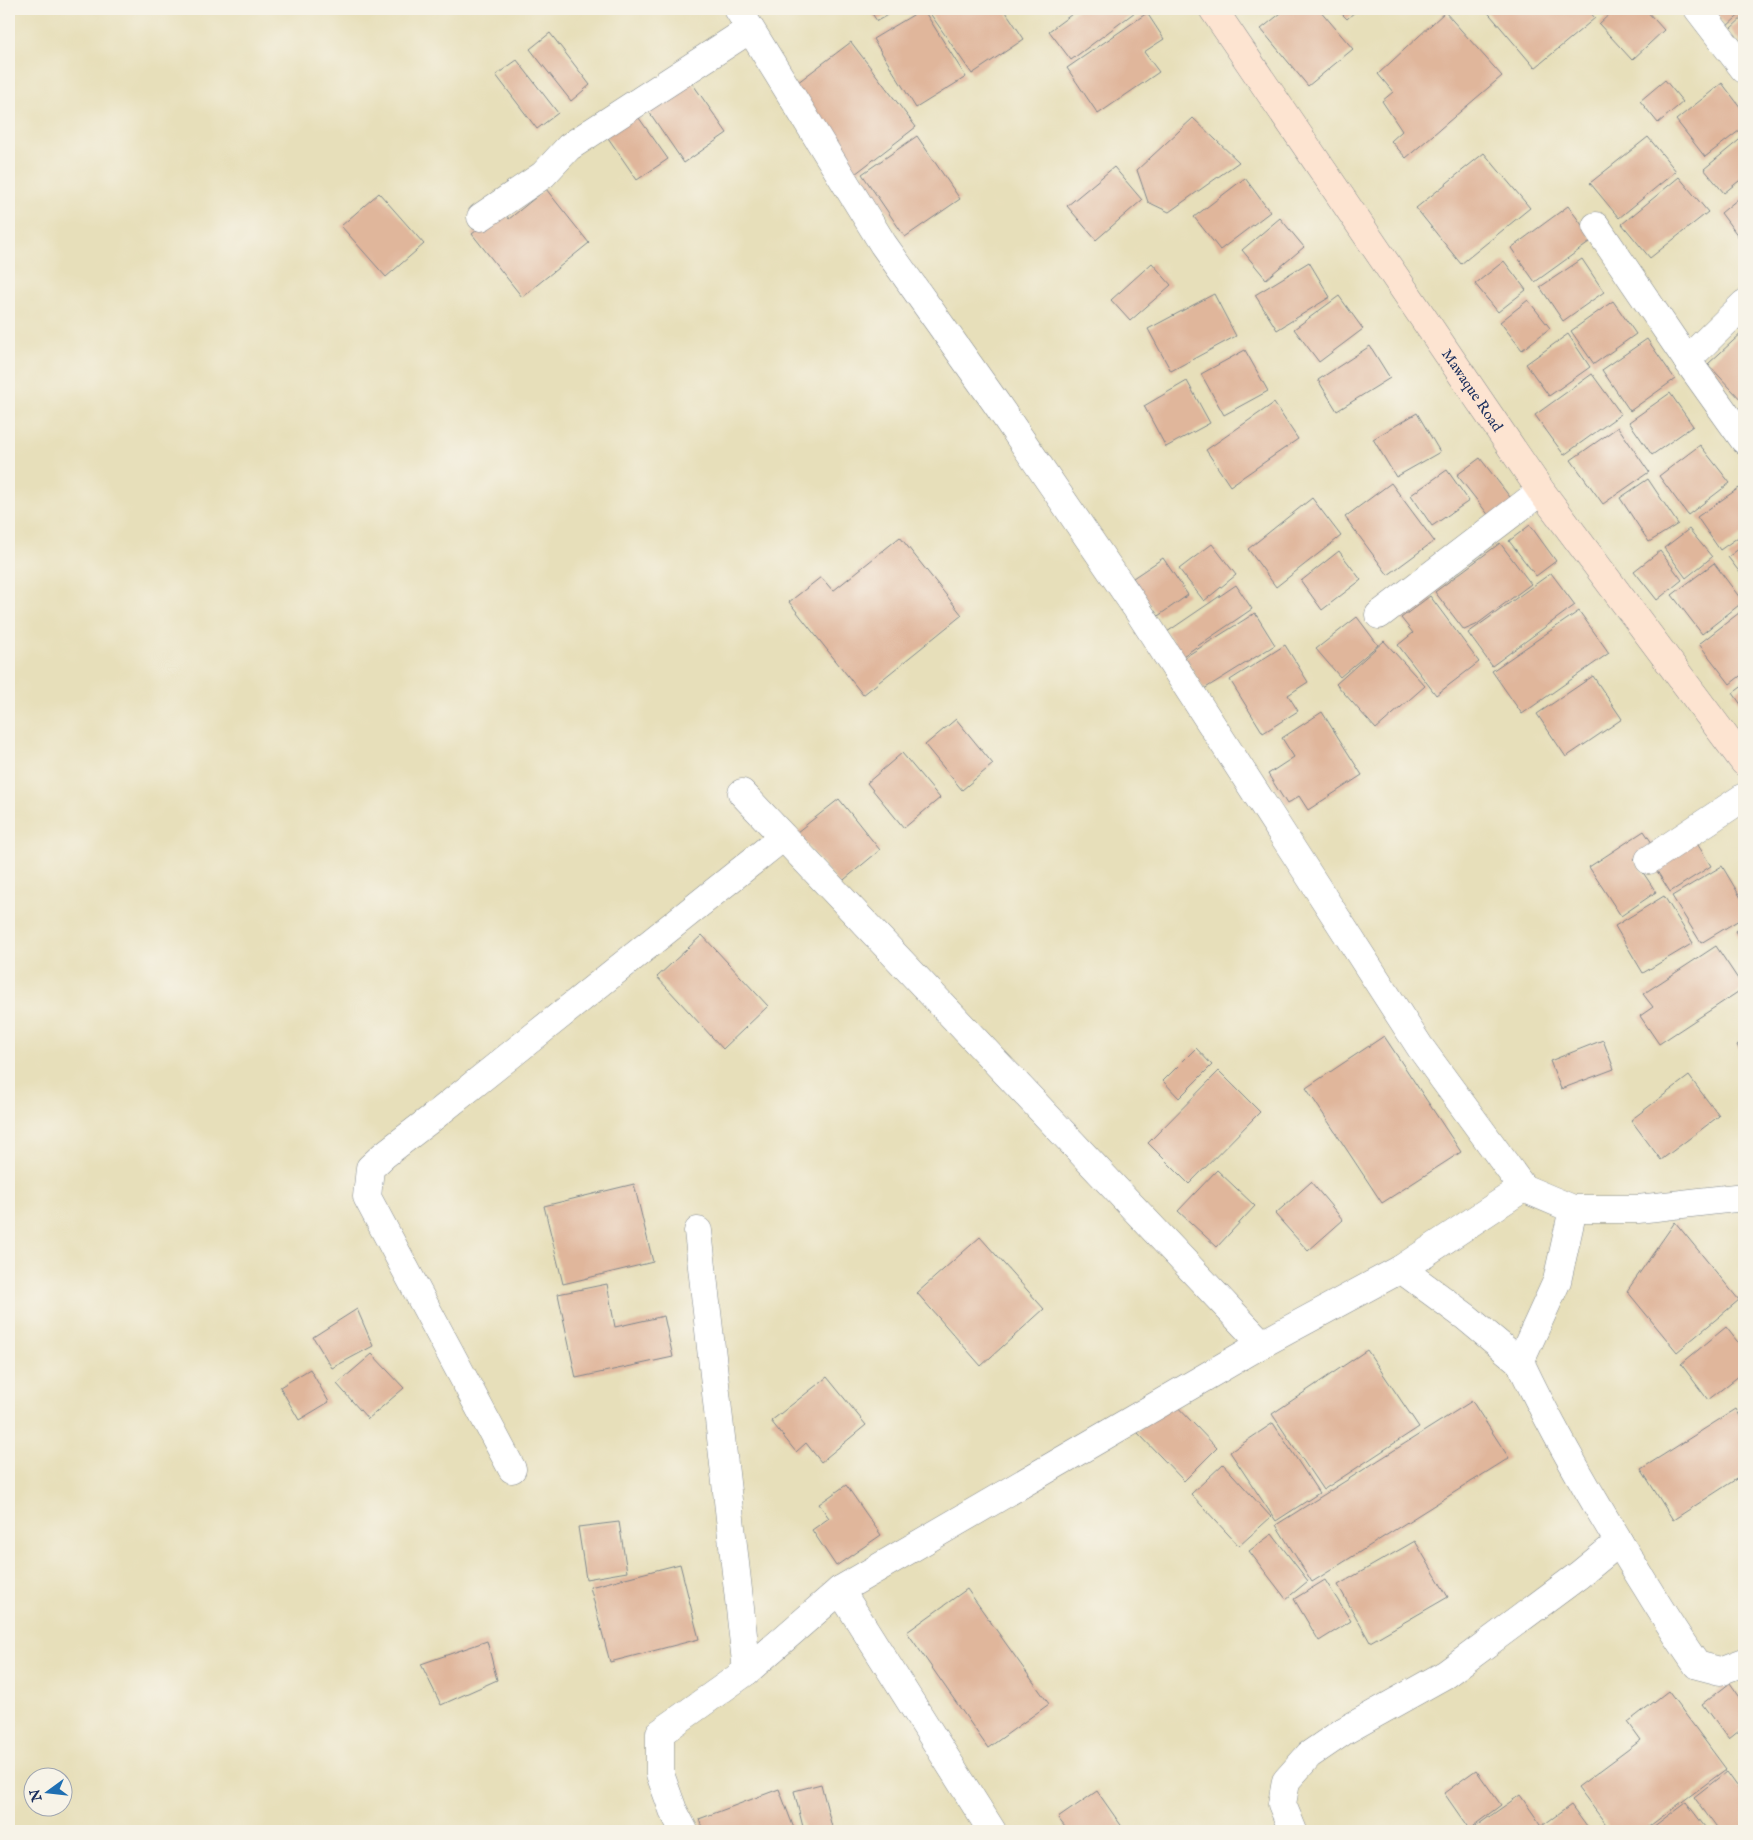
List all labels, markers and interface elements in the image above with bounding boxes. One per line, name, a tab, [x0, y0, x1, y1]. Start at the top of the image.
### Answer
street label: Mawaque Road	[1437, 345, 1507, 436]
north arrow	[22, 1768, 72, 1818]
text: N	[26, 1787, 47, 1804]

